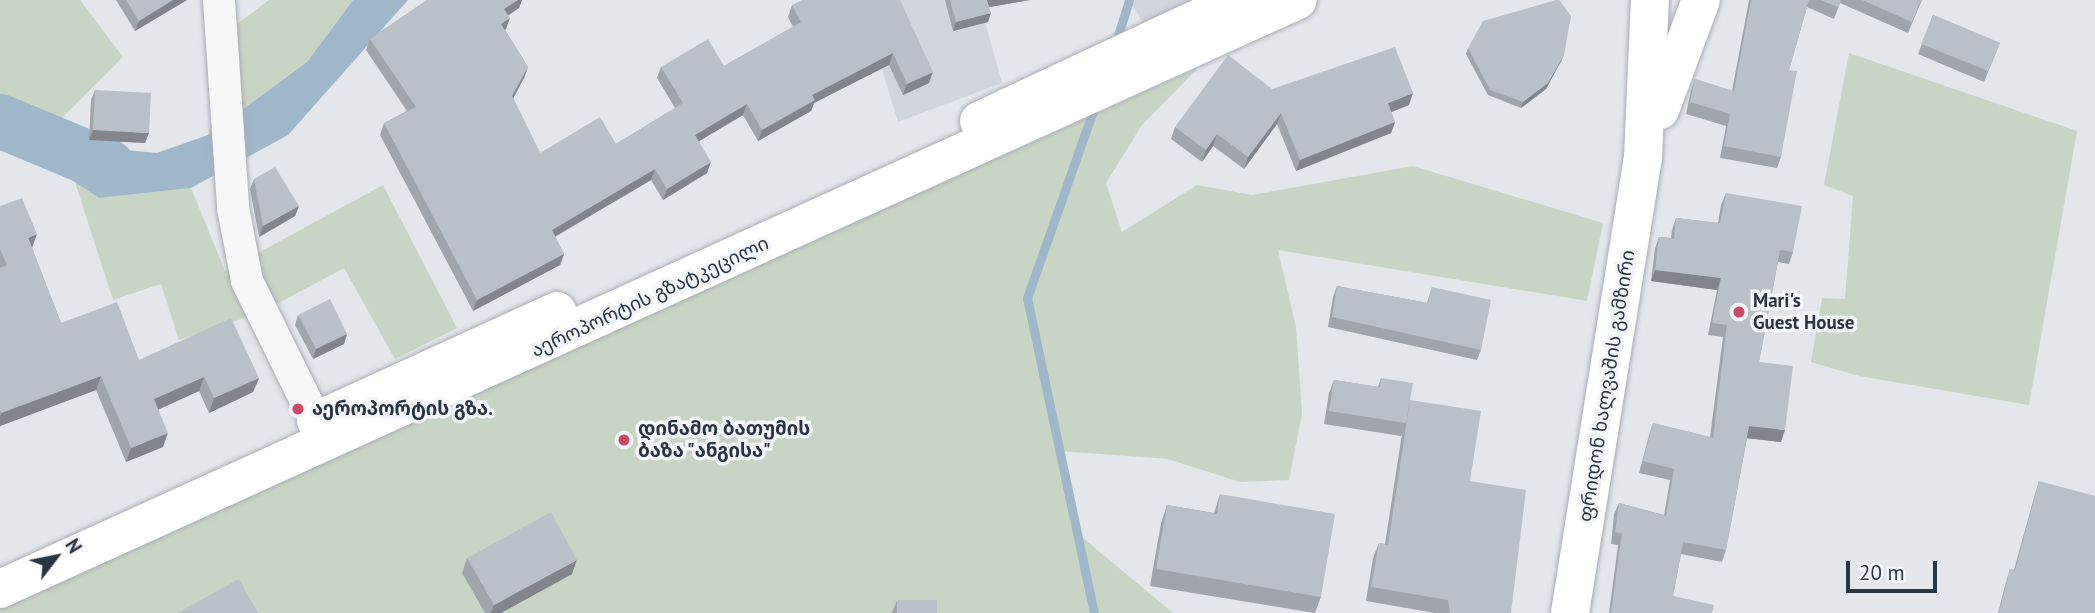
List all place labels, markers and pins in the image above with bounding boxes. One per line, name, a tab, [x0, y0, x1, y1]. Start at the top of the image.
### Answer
place label: Mari's Guest House	[1753, 290, 1854, 334]
marker: Mari's Guest House	[1731, 304, 1747, 320]
place label: აეროპორტის გზა.	[312, 398, 493, 420]
marker: აეროპორტის გზა.	[290, 401, 306, 417]
place label: დინამო ბათუმის ბაზა "ანგისა"	[638, 418, 810, 462]
marker: დინამო ბათუმის ბაზა "ანგისა"	[616, 432, 632, 448]

